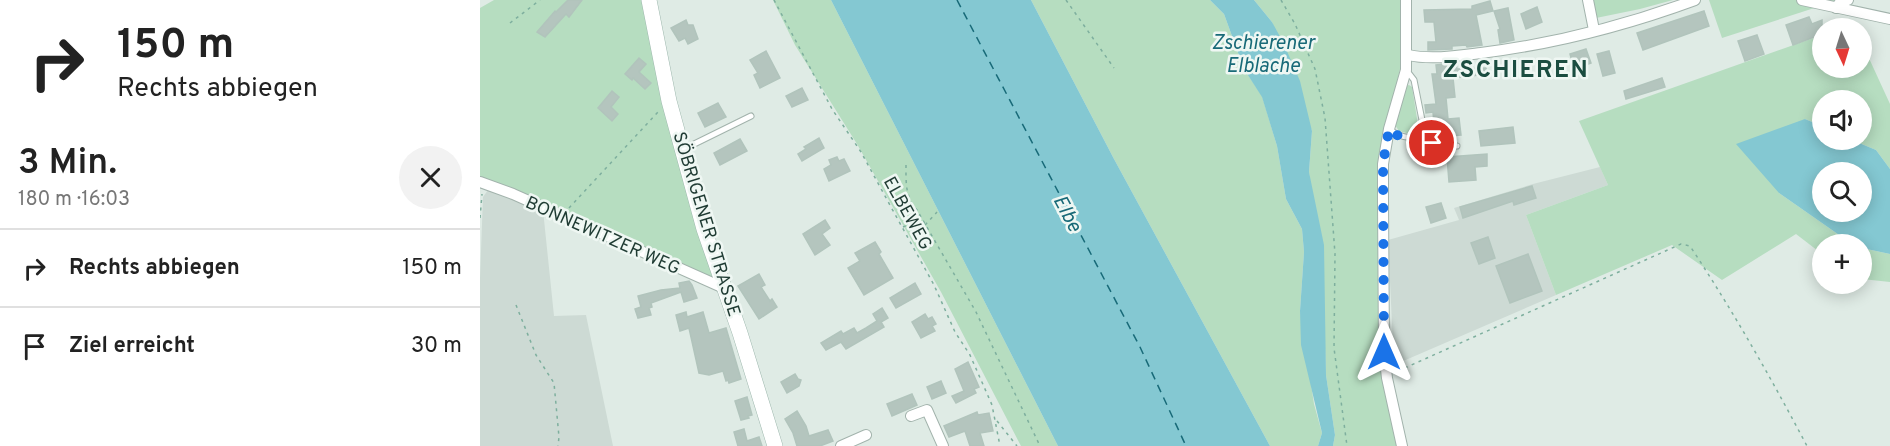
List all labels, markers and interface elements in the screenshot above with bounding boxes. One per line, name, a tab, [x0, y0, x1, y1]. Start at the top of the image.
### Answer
north arrow	[1812, 18, 1872, 78]
map controls	[1812, 18, 1872, 294]
text: 150 m	[117, 20, 234, 73]
icon: right	[18, 24, 96, 102]
water label: Zschierener Elblache	[1211, 31, 1316, 80]
district label: ZSCHIEREN	[1443, 56, 1589, 86]
text: Rechts abbiegen	[117, 72, 318, 106]
button: sound	[1812, 90, 1872, 150]
pin	[1406, 117, 1457, 168]
icon: arrive	[1415, 126, 1448, 159]
street label: SÖBRIGENER STRASSE	[667, 129, 747, 320]
text: 3 Min.	[18, 141, 117, 187]
button: close	[399, 146, 462, 209]
button: search	[1812, 162, 1872, 222]
street label: ELBEWEG	[877, 173, 936, 255]
text: 180 m · 16:03	[18, 187, 130, 213]
water label: Elbe	[1046, 191, 1087, 237]
street label: BONNEWITZER WEG	[521, 192, 683, 281]
button: +	[1812, 234, 1872, 294]
icon: right	[18, 252, 51, 285]
text: Rechts abbiegen	[69, 255, 240, 282]
text: 150 m	[402, 255, 462, 282]
position arrow	[1352, 320, 1416, 384]
icon: arrive	[18, 330, 51, 363]
text: Ziel erreicht	[69, 333, 195, 360]
text: 30 m	[411, 333, 462, 360]

